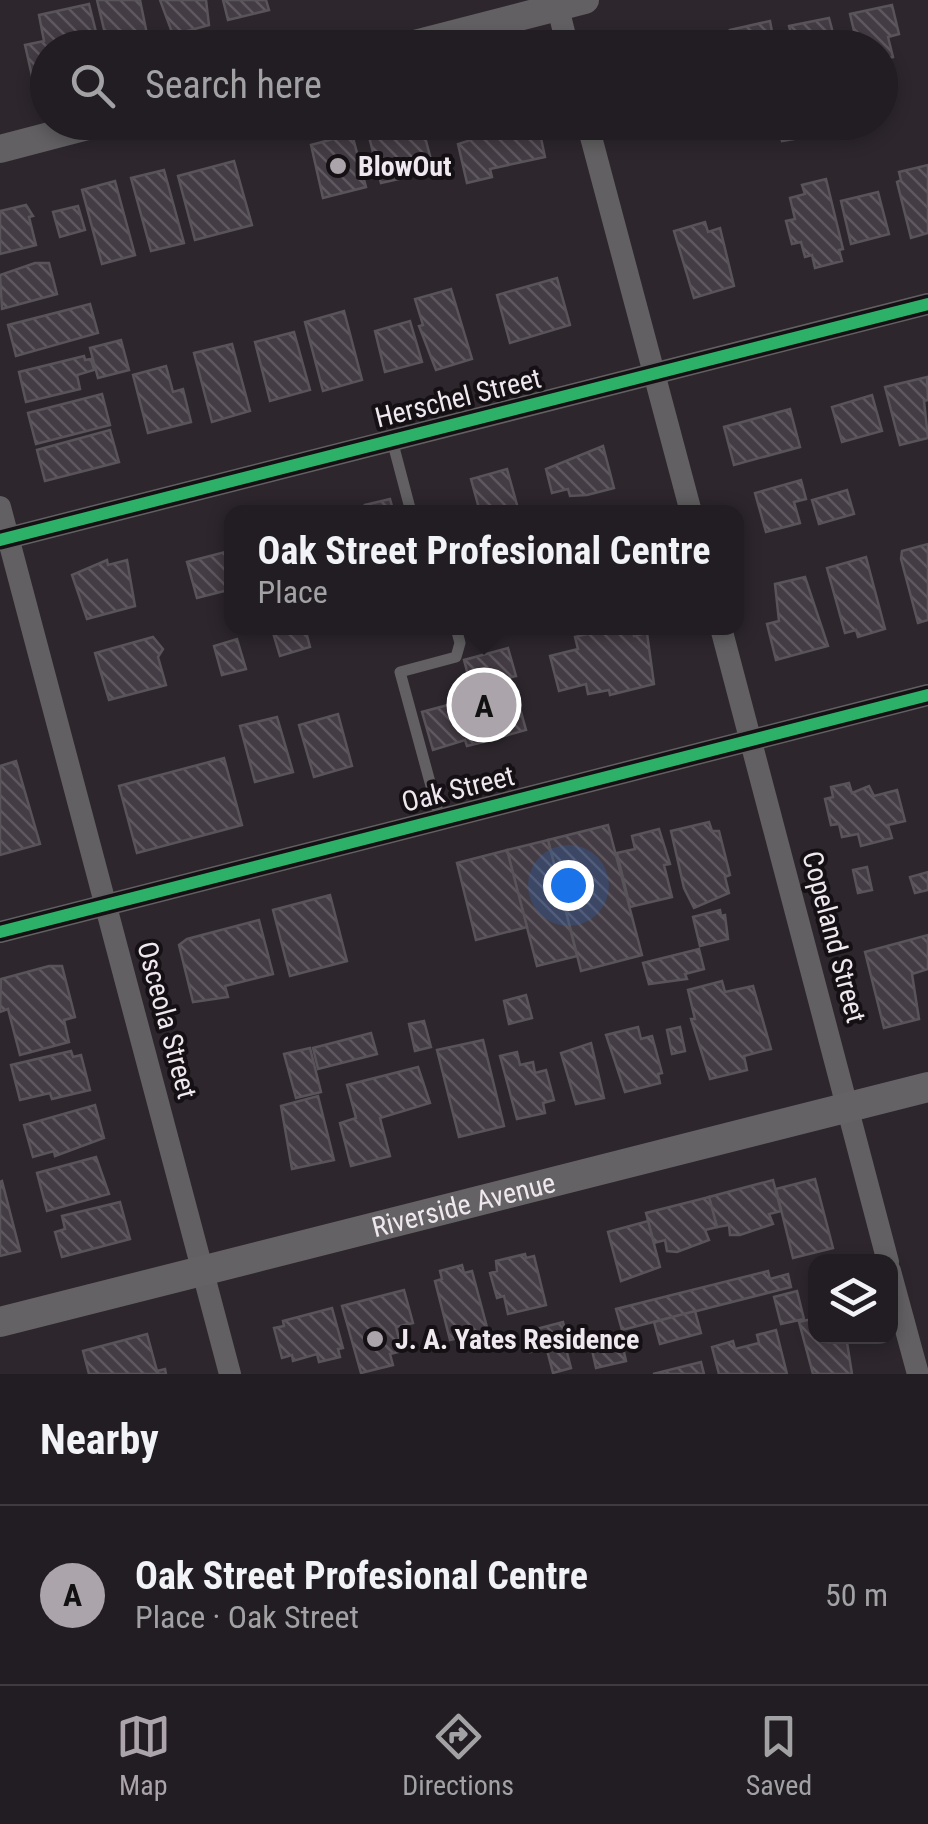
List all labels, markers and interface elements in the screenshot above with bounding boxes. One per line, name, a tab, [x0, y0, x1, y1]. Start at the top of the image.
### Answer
search box	[30, 30, 898, 140]
icon: search	[65, 58, 120, 113]
text: Search here	[145, 63, 322, 107]
place label: BlowOut	[358, 150, 452, 183]
marker: BlowOut	[327, 155, 349, 177]
street label: Herschel Street	[372, 361, 544, 435]
popup	[224, 505, 744, 635]
text: Oak Street Profesional Centre	[258, 529, 710, 573]
text: Place	[258, 573, 328, 611]
pin: A	[452, 668, 516, 742]
street label: Oak Street	[398, 759, 518, 819]
street label: Copeland Street	[795, 848, 873, 1026]
your location	[543, 860, 594, 911]
street label: Osceola Street	[130, 938, 204, 1102]
street label: Riverside Avenue	[368, 1166, 559, 1244]
map controls	[808, 1254, 898, 1344]
button: layers	[808, 1254, 898, 1344]
place label: J. A. Yates Residence	[395, 1323, 639, 1356]
marker: J. A. Yates Residence	[364, 1328, 386, 1350]
text: Nearby	[40, 1415, 159, 1464]
text: Oak Street Profesional Centre	[135, 1554, 588, 1598]
text: A	[63, 1576, 82, 1614]
text: 50 m	[825, 1576, 888, 1614]
text: Place · Oak Street	[135, 1598, 359, 1636]
tab: Map	[116, 1709, 171, 1802]
tab: Directions	[402, 1709, 514, 1802]
tab: Saved	[746, 1709, 812, 1802]

